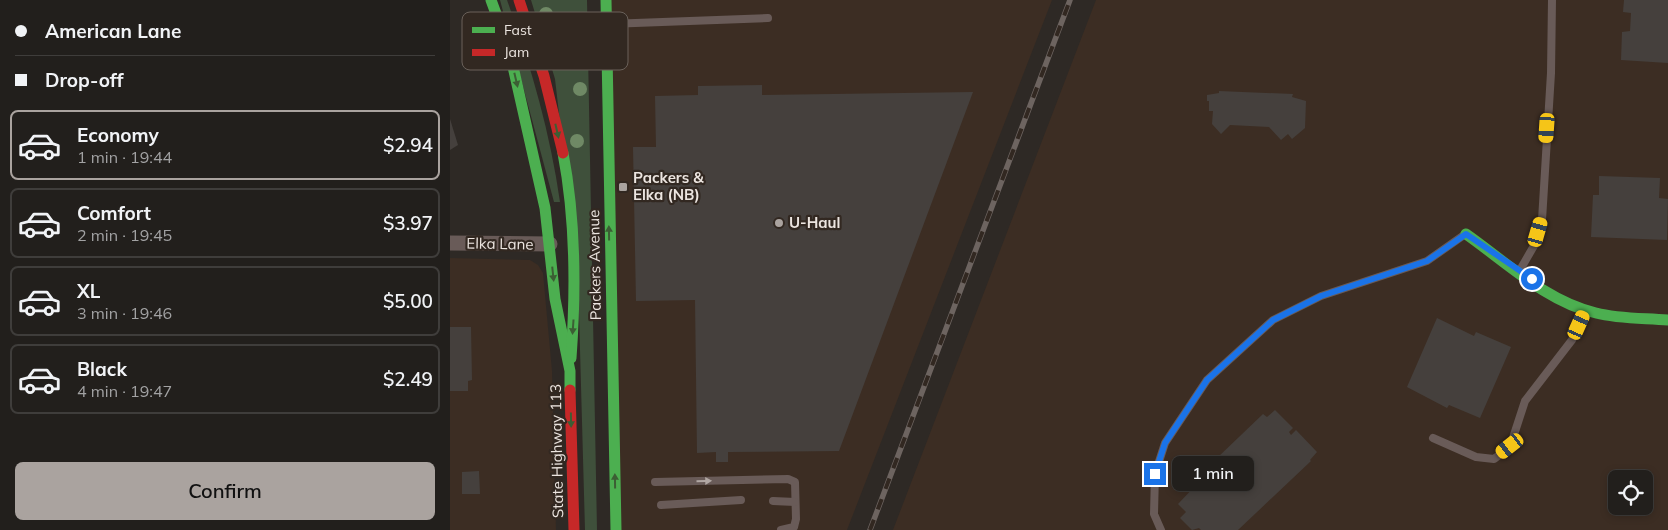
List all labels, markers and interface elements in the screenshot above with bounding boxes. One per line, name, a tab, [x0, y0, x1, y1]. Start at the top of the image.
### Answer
legend	[462, 12, 628, 70]
text: American Lane	[45, 19, 181, 43]
text: Fast	[504, 21, 532, 39]
text: Jam	[504, 43, 529, 61]
text: Drop-off	[45, 68, 123, 92]
one-way arrow	[512, 72, 520, 88]
car	[1538, 113, 1555, 143]
icon: car	[17, 123, 62, 168]
text: Economy	[77, 123, 159, 147]
one-way arrow	[553, 123, 561, 138]
text: $2.94	[383, 133, 433, 157]
text: 1 min · 19:44	[77, 147, 172, 167]
place label: Packers & Elka (NB)	[633, 168, 704, 204]
marker: Packers & Elka (NB)	[617, 181, 629, 193]
icon: car	[17, 201, 62, 246]
text: Comfort	[77, 201, 151, 225]
street label: Packers Avenue	[584, 210, 605, 320]
text: $3.97	[383, 211, 433, 235]
place label: U-Haul	[789, 213, 840, 232]
car	[1526, 216, 1549, 248]
marker: U-Haul	[773, 217, 785, 229]
one-way arrow	[605, 224, 613, 240]
text: 2 min · 19:45	[77, 225, 172, 245]
street label: Elka Lane	[466, 233, 534, 254]
one-way arrow	[549, 266, 557, 282]
route start	[1521, 268, 1543, 290]
icon: car	[17, 279, 62, 324]
text: XL	[77, 279, 100, 303]
text: $5.00	[383, 289, 433, 313]
text: 3 min · 19:46	[77, 303, 172, 323]
car	[1566, 308, 1591, 342]
one-way arrow	[569, 319, 577, 335]
icon: car	[17, 357, 62, 402]
text: Black	[77, 357, 127, 381]
text: $2.49	[383, 367, 433, 391]
text: 4 min · 19:47	[77, 381, 172, 401]
street label: State Highway 113	[546, 384, 567, 518]
one-way arrow	[568, 412, 576, 428]
car	[1493, 431, 1526, 461]
callout: 1 min	[1172, 456, 1255, 492]
button: Confirm	[15, 462, 435, 520]
route end	[1144, 463, 1166, 485]
text: 1 min	[1192, 463, 1234, 483]
map controls	[1608, 470, 1653, 515]
button: locate	[1608, 470, 1653, 515]
one-way arrow	[611, 473, 619, 489]
one-way arrow	[696, 477, 712, 485]

